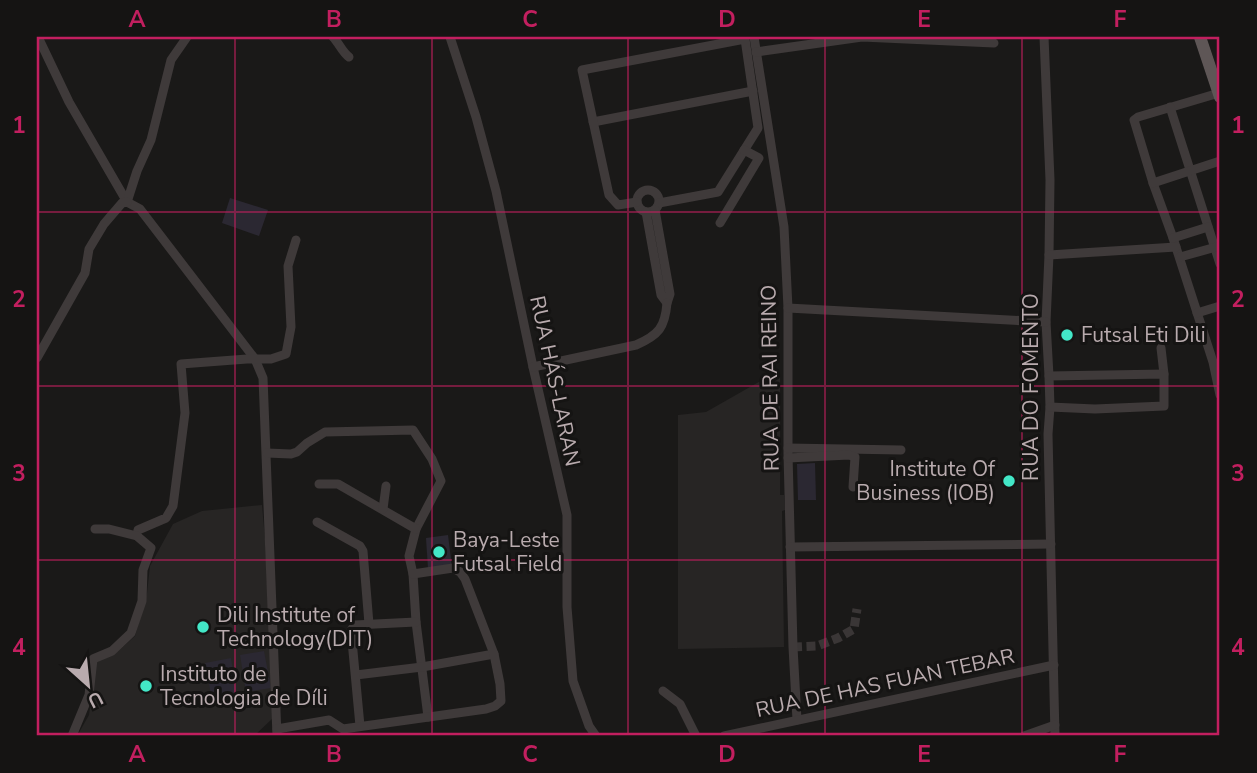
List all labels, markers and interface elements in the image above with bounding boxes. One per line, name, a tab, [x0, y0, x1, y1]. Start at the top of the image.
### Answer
text: A	[128, 4, 146, 35]
text: B	[326, 4, 342, 35]
text: C	[522, 4, 538, 35]
text: D	[718, 4, 736, 35]
text: E	[917, 4, 931, 35]
text: F	[1114, 4, 1127, 35]
text: 1	[12, 110, 26, 141]
text: 1	[1231, 110, 1245, 141]
text: 2	[12, 284, 26, 315]
text: 2	[1231, 284, 1245, 315]
street label: RUA DE RAI REINO	[754, 285, 786, 471]
street label: RUA HÁS-LARAN	[523, 293, 587, 469]
street label: RUA DO FOMENTO	[1017, 293, 1045, 481]
place label: Futsal Eti Dili	[1081, 321, 1206, 349]
marker: Futsal Eti Dili	[1059, 327, 1075, 343]
place label: Institute Of Business (IOB)	[856, 455, 996, 507]
text: 3	[12, 458, 26, 489]
text: 3	[1231, 458, 1245, 489]
marker: Institute Of Business (IOB)	[1001, 473, 1017, 489]
place label: Baya-Leste Futsal Field	[453, 526, 562, 578]
marker: Baya-Leste Futsal Field	[431, 544, 447, 560]
place label: Dili Institute of Technology(DIT)	[217, 601, 373, 653]
marker: Dili Institute of Technology(DIT)	[195, 619, 211, 635]
text: 4	[12, 632, 26, 663]
text: 4	[1231, 632, 1245, 663]
street label: RUA DE HAS FUAN TEBAR	[753, 642, 1017, 724]
north arrow	[52, 650, 122, 720]
place label: Instituto de Tecnologia de Díli	[160, 660, 328, 712]
marker: Instituto de Tecnologia de Díli	[138, 678, 154, 694]
text: U	[83, 684, 107, 714]
text: A	[128, 739, 146, 770]
text: B	[326, 739, 342, 770]
text: C	[522, 739, 538, 770]
text: D	[718, 739, 736, 770]
text: E	[917, 739, 931, 770]
text: F	[1114, 739, 1127, 770]

